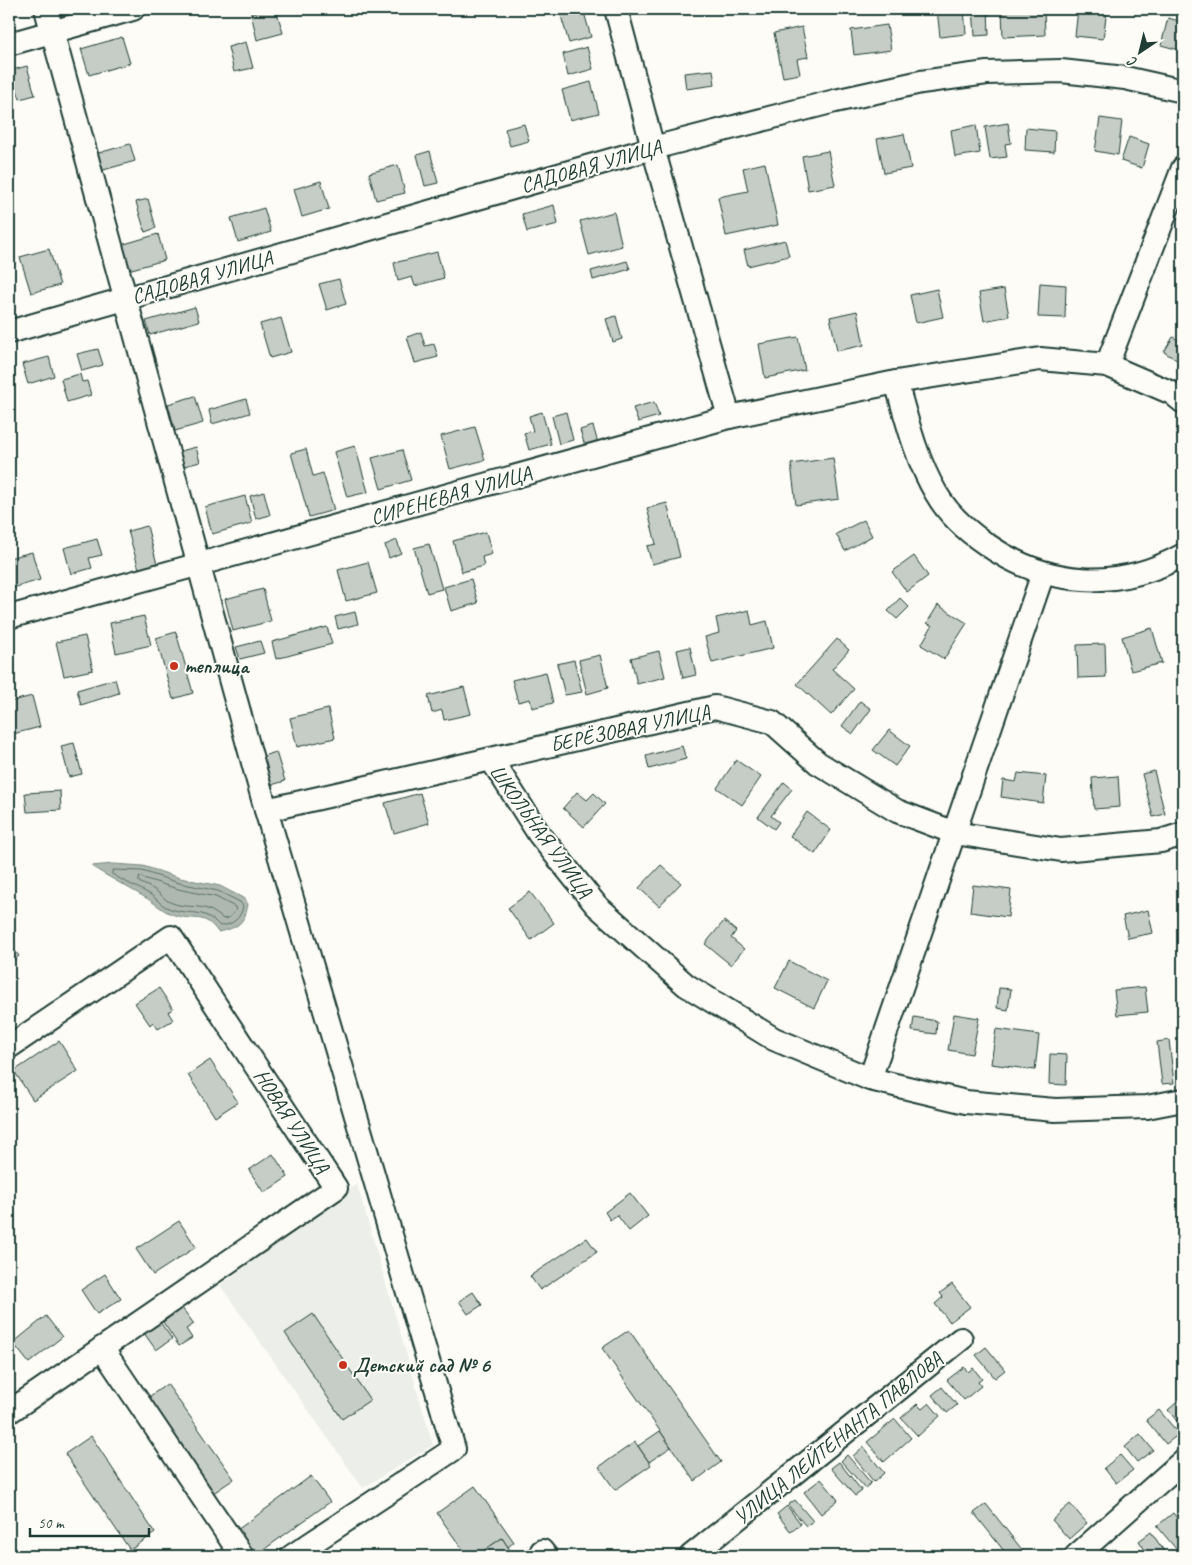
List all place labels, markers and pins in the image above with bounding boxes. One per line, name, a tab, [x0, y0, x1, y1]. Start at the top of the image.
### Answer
place label: теплица	[184, 653, 250, 679]
marker: теплица	[168, 660, 180, 672]
place label: Детский сад № 6	[353, 1352, 492, 1378]
marker: Детский сад № 6	[337, 1359, 349, 1371]

